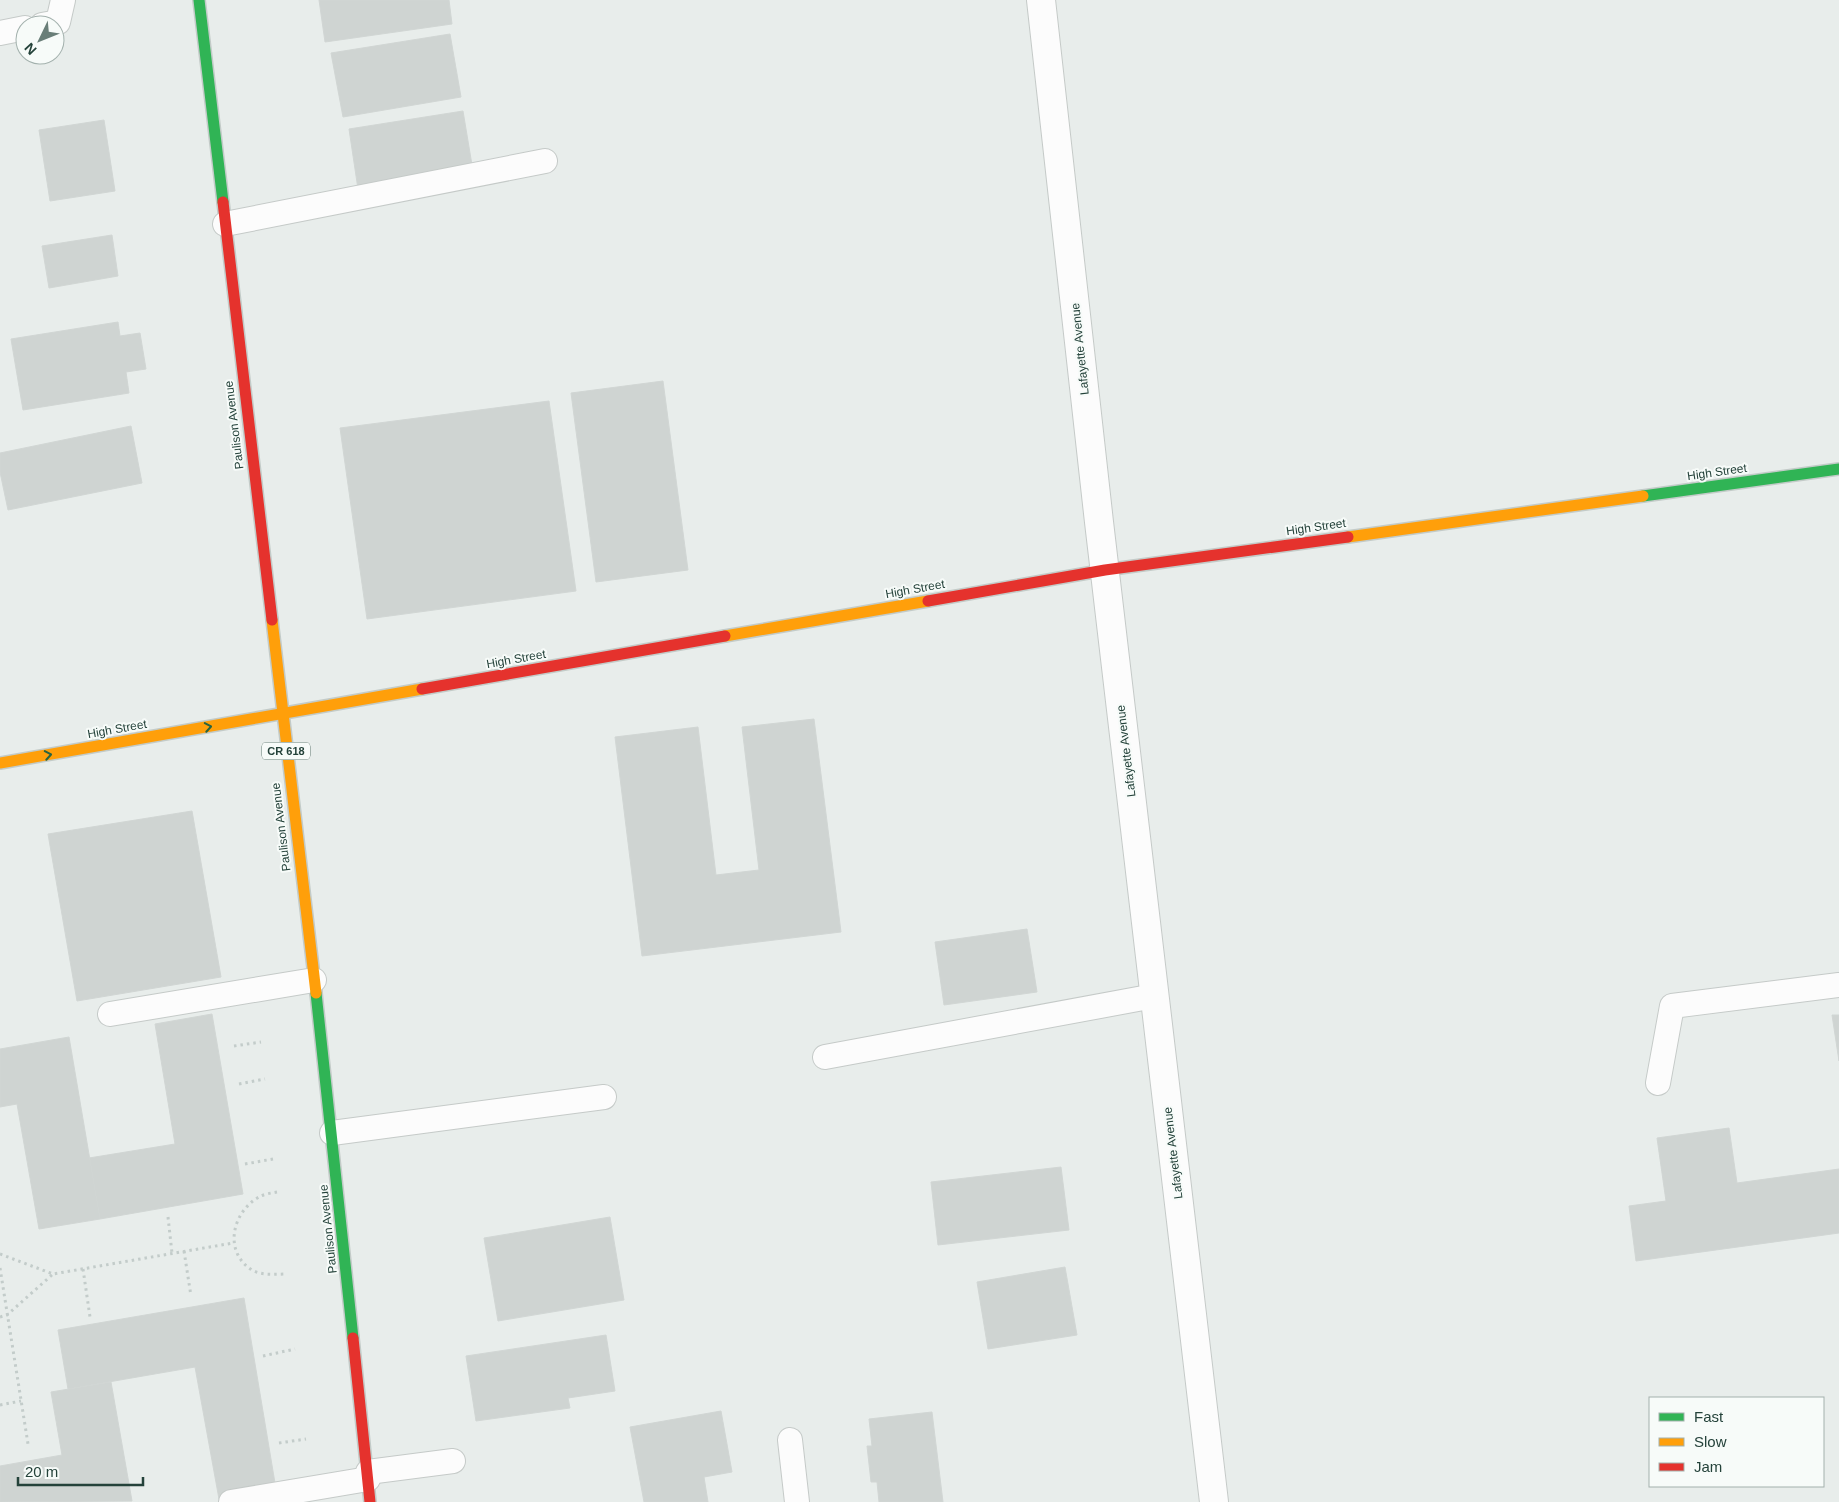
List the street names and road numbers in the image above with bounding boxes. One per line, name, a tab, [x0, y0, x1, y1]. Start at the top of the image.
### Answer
street label: Lafayette Avenue	[1068, 302, 1092, 396]
street label: Paulison Avenue	[222, 380, 246, 470]
street label: High Street	[1686, 461, 1748, 483]
street label: High Street	[1285, 516, 1347, 538]
street label: High Street	[884, 577, 946, 601]
street label: High Street	[485, 647, 547, 671]
street label: Lafayette Avenue	[1113, 704, 1139, 798]
street label: High Street	[86, 717, 148, 741]
road number: CR 618	[262, 742, 310, 759]
street label: Paulison Avenue	[269, 782, 293, 872]
street label: Lafayette Avenue	[1160, 1106, 1186, 1200]
street label: Paulison Avenue	[316, 1184, 340, 1274]

